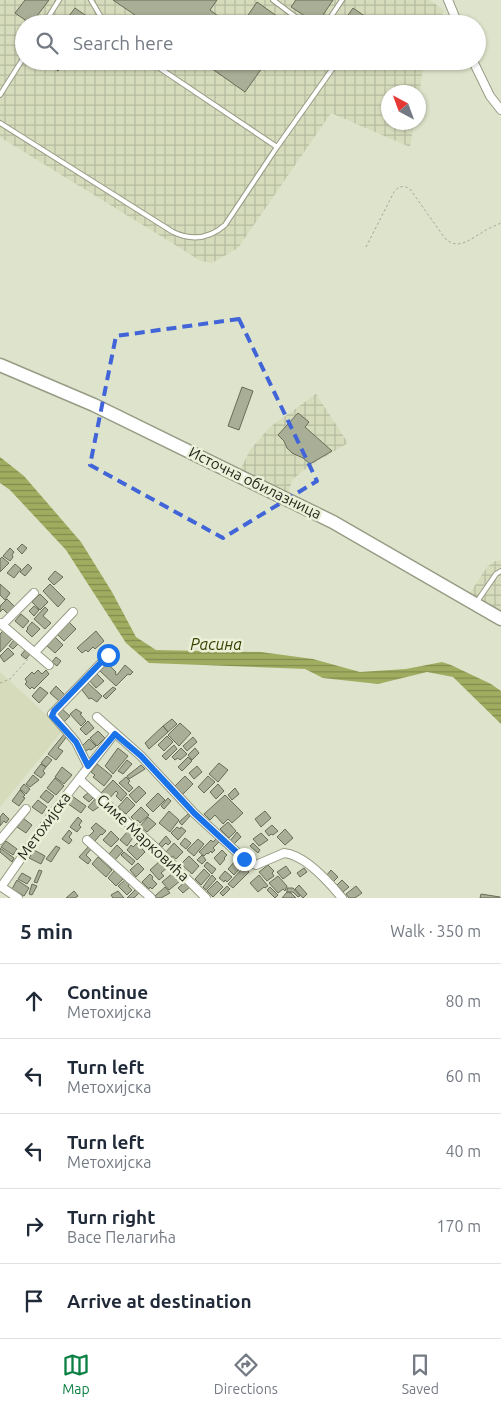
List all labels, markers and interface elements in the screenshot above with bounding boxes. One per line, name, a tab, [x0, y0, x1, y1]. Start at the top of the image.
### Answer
search box	[15, 15, 486, 70]
icon: search	[33, 29, 61, 57]
text: Search here	[73, 32, 173, 54]
north arrow	[381, 85, 426, 130]
street label: Источна обилазница	[186, 443, 324, 522]
water label: Расина	[190, 635, 242, 653]
route start	[97, 644, 120, 667]
street label: Метохијска	[13, 789, 74, 863]
street label: Симе Марковића	[94, 791, 193, 885]
route end	[233, 848, 256, 871]
text: 5 min	[20, 919, 73, 943]
text: Walk · 350 m	[390, 922, 481, 940]
text: Continue	[67, 981, 148, 1003]
icon: ahead	[20, 987, 48, 1015]
text: 80 m	[445, 992, 481, 1010]
text: Метохијска	[67, 1003, 151, 1021]
text: Turn left	[67, 1056, 145, 1078]
icon: left	[20, 1062, 48, 1090]
text: 60 m	[445, 1067, 481, 1085]
text: Метохијска	[67, 1078, 151, 1096]
text: Turn left	[67, 1131, 145, 1153]
icon: left	[20, 1137, 48, 1165]
text: 40 m	[445, 1142, 481, 1160]
text: Метохијска	[67, 1153, 151, 1171]
text: Turn right	[67, 1206, 155, 1228]
icon: right	[20, 1212, 48, 1240]
text: 170 m	[436, 1217, 481, 1235]
text: Васе Пелагића	[67, 1228, 176, 1246]
icon: arrive	[20, 1287, 48, 1315]
text: Arrive at destination	[67, 1290, 252, 1312]
tab: Map	[62, 1351, 90, 1397]
tab: Directions	[214, 1351, 278, 1397]
tab: Saved	[402, 1351, 439, 1397]

